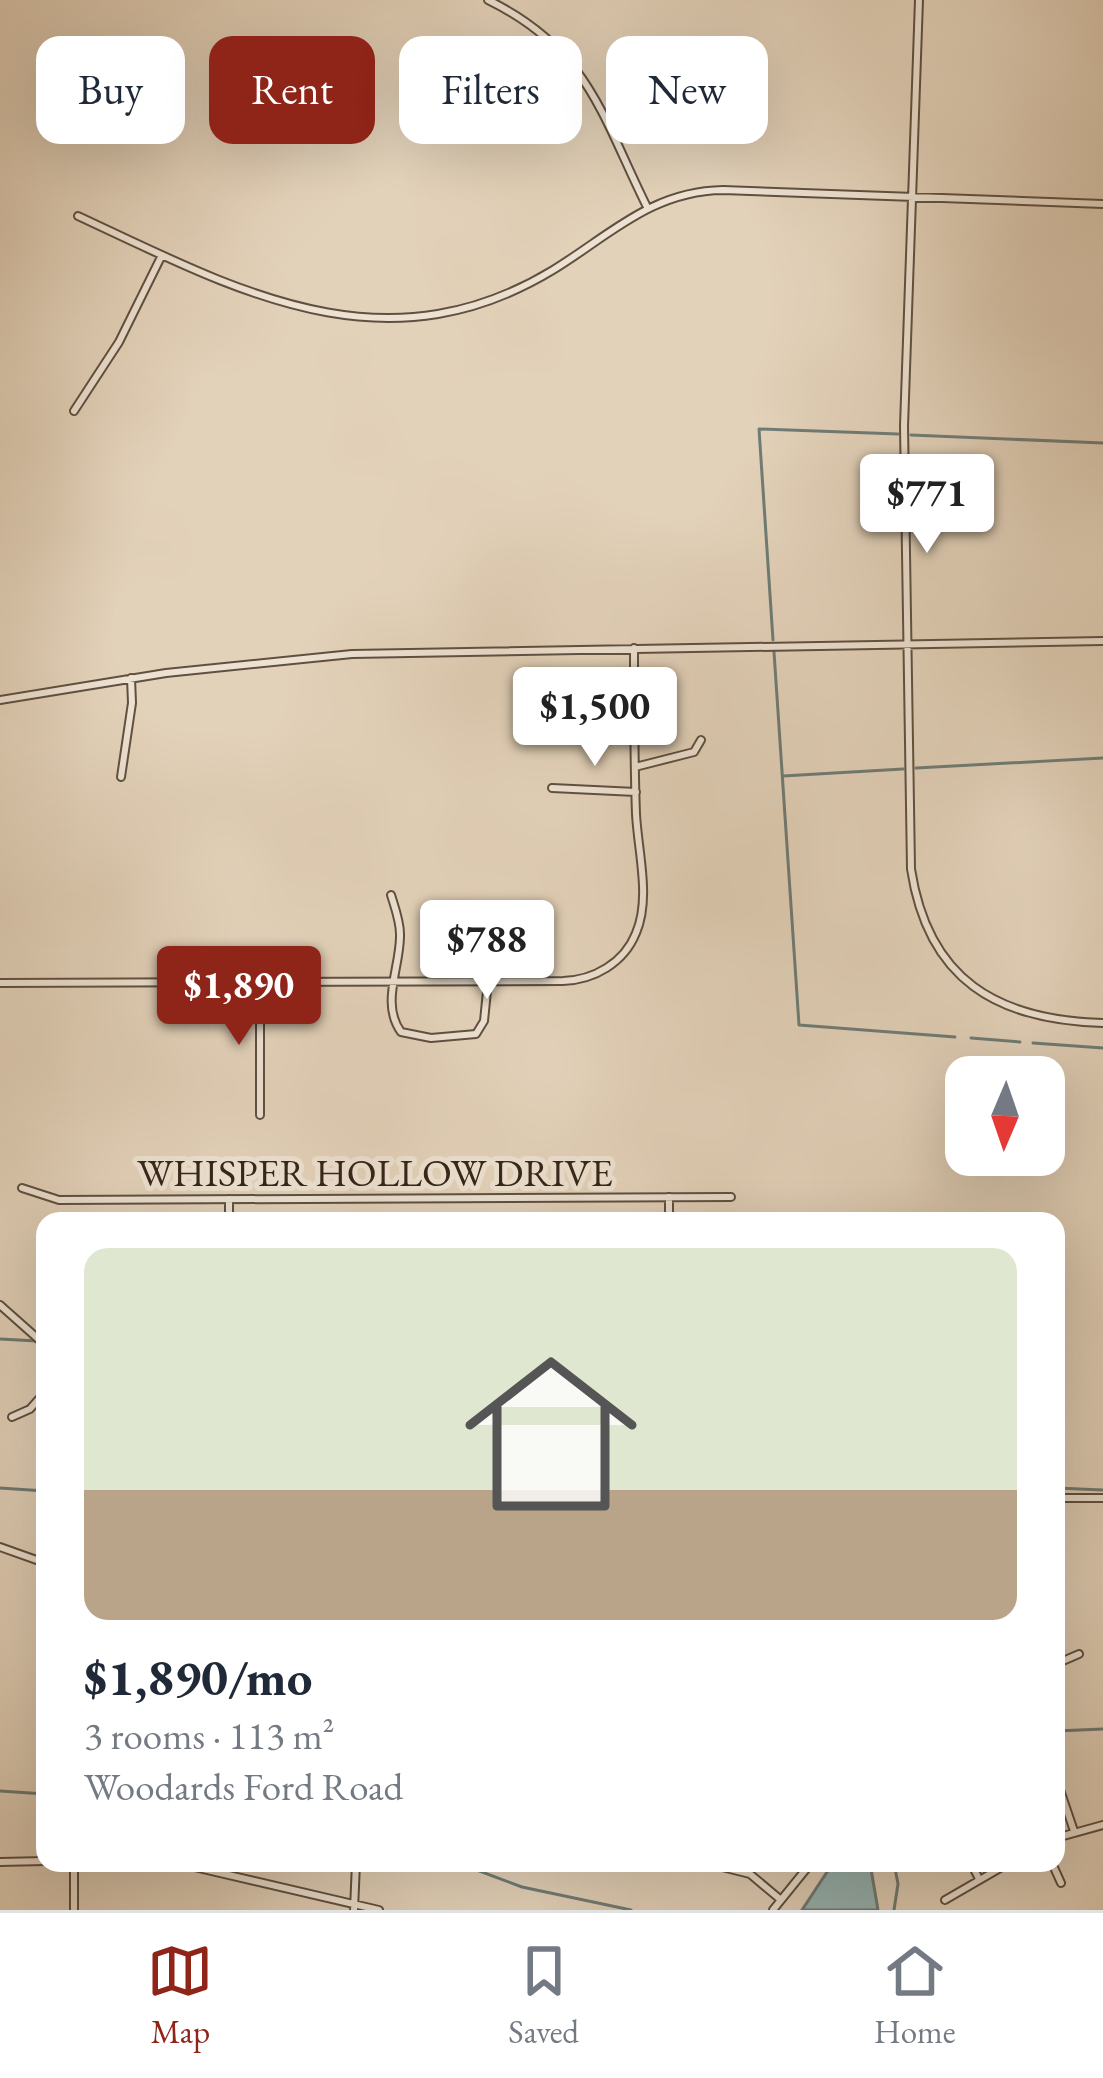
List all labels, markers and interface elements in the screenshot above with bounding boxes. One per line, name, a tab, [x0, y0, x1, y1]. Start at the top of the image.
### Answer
chip: Buy	[36, 36, 185, 144]
chip: Rent	[209, 36, 375, 144]
chip: Filters	[399, 36, 582, 144]
chip: New	[606, 36, 768, 144]
pin: $771	[856, 454, 998, 556]
text: $771	[887, 467, 967, 518]
pin: $1,500	[497, 667, 693, 769]
text: $1,500	[540, 680, 650, 731]
pin: $788	[416, 900, 558, 1002]
text: $788	[447, 913, 527, 964]
pin: $1,890	[141, 946, 337, 1048]
text: $1,890	[184, 959, 294, 1010]
north arrow	[945, 1056, 1065, 1176]
map controls	[945, 1056, 1065, 1176]
street label: WHISPER HOLLOW DRIVE	[137, 1147, 613, 1198]
icon: home	[443, 1326, 659, 1542]
text: $1,890/mo	[84, 1644, 312, 1710]
text: 3 rooms · 113 m²	[84, 1710, 335, 1761]
text: Woodards Ford Road	[84, 1761, 403, 1812]
tab: Map	[147, 1938, 213, 2053]
tab: Saved	[508, 1938, 579, 2053]
tab: Home	[874, 1938, 956, 2053]

